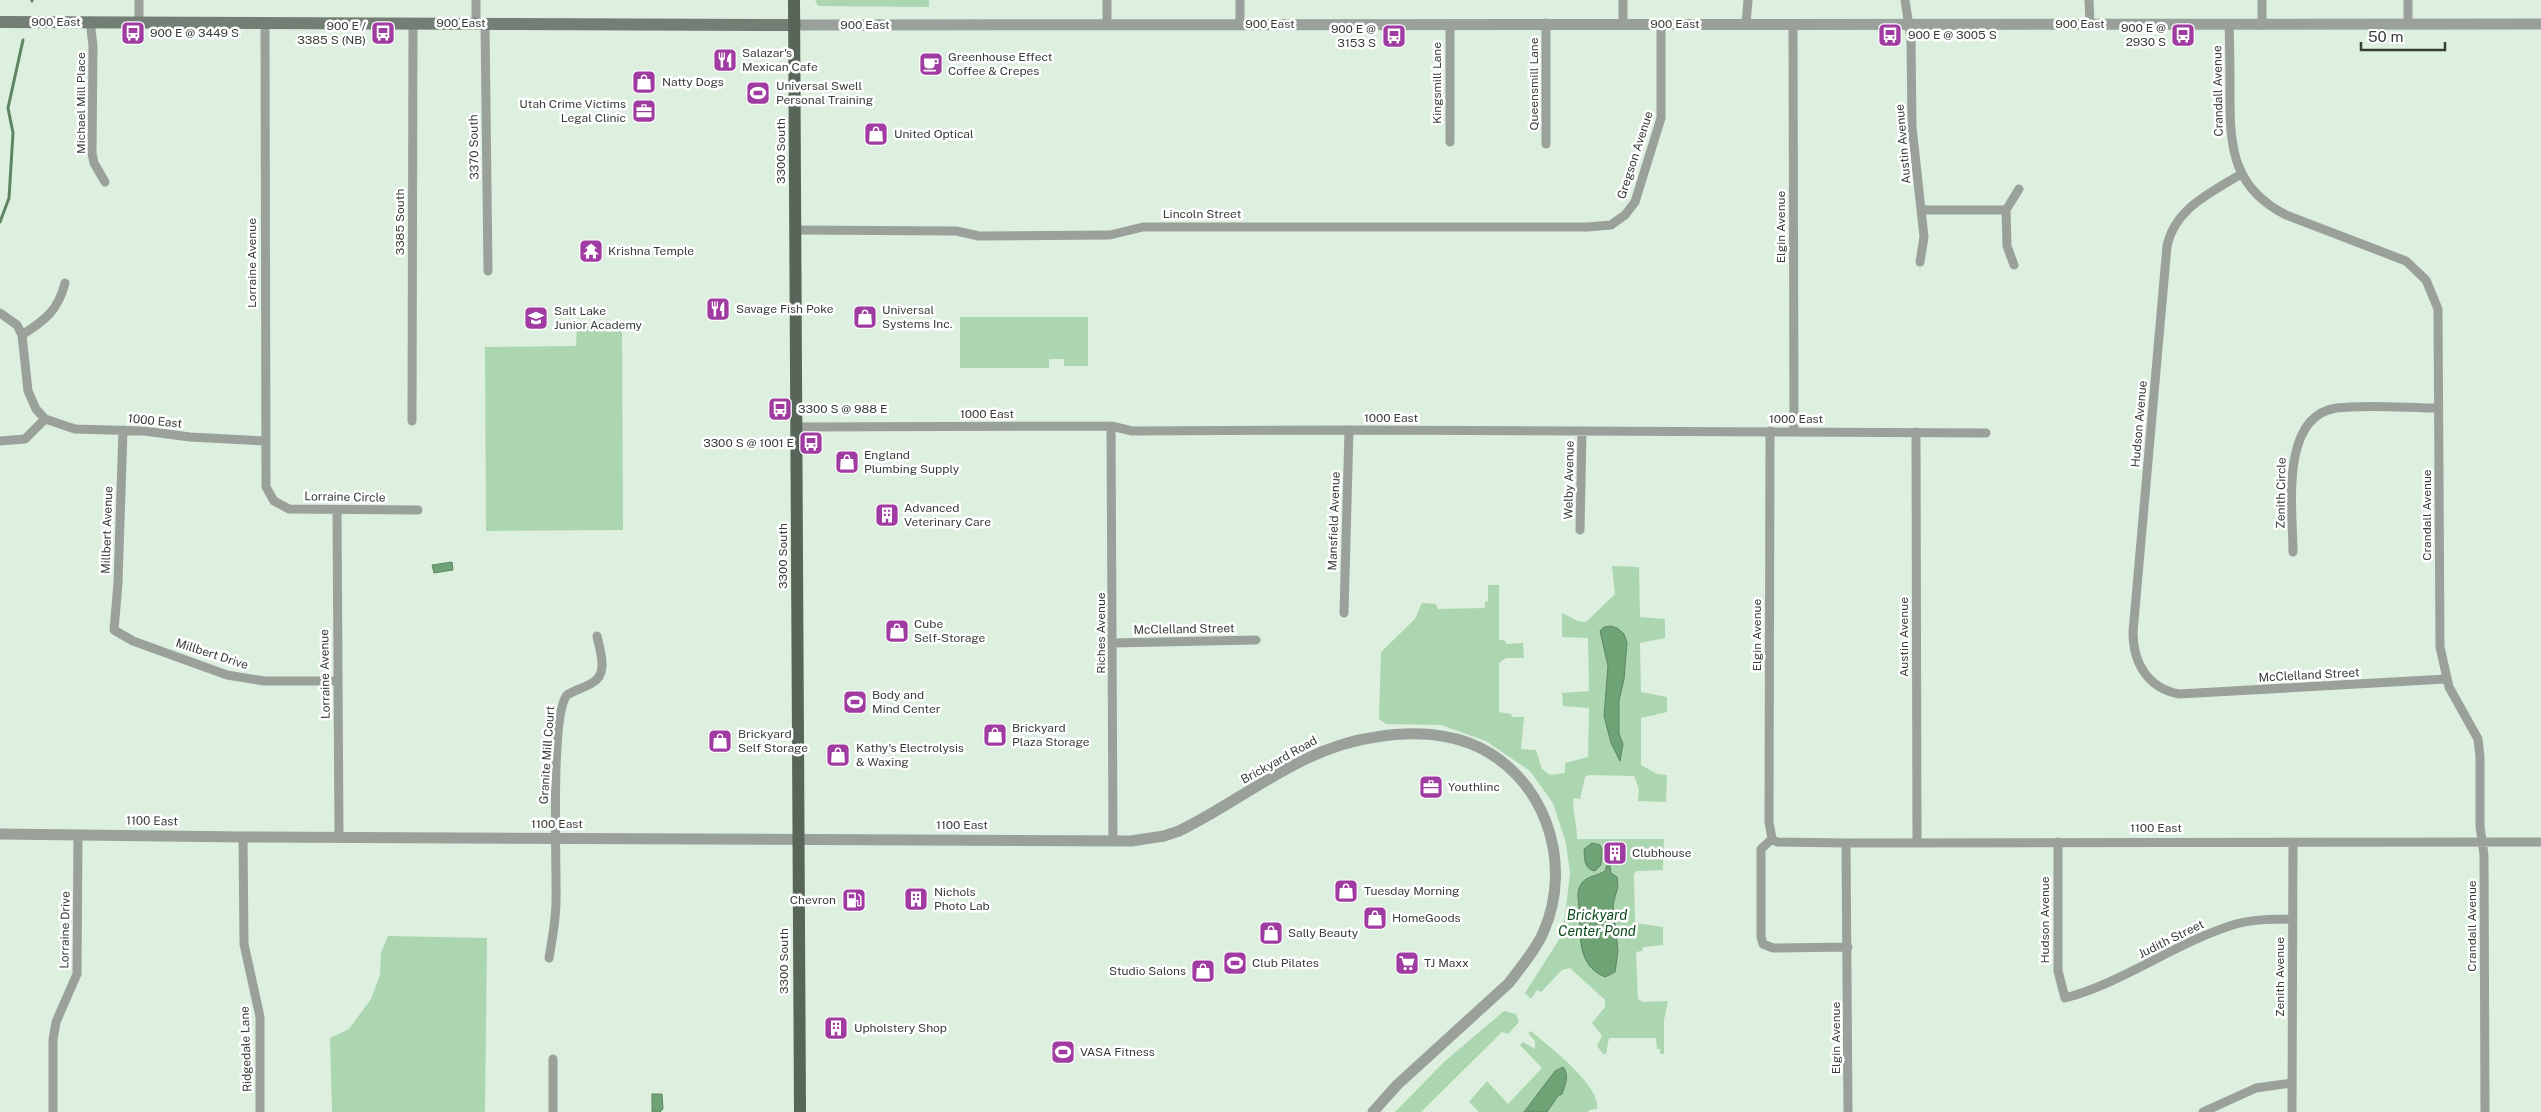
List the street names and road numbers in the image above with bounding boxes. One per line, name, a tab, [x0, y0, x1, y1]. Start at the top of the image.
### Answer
street label: 900 East	[31, 15, 81, 29]
street label: 900 East	[436, 16, 486, 30]
street label: 900 East	[1245, 17, 1295, 31]
street label: 900 East	[1650, 17, 1700, 31]
street label: 900 East	[2055, 17, 2105, 31]
street label: 900 East	[840, 18, 890, 32]
street label: Queensmill Lane	[1527, 37, 1541, 131]
street label: Kingsmill Lane	[1430, 42, 1444, 124]
street label: Crandall Avenue	[2210, 45, 2226, 137]
street label: Michael Mill Place	[74, 52, 88, 154]
street label: Austin Avenue	[1893, 103, 1913, 185]
street label: Gregson Avenue	[1614, 109, 1656, 201]
street label: 3370 South	[466, 114, 482, 180]
street label: 3300 South	[774, 118, 788, 184]
street label: 3385 South	[393, 189, 407, 255]
street label: Elgin Avenue	[1774, 190, 1788, 263]
street label: Lincoln Street	[1163, 207, 1242, 221]
street label: Lorraine Avenue	[245, 218, 259, 308]
street label: Hudson Avenue	[2128, 380, 2150, 468]
street label: 1000 East	[960, 407, 1014, 421]
street label: 1000 East	[127, 411, 183, 431]
street label: 1000 East	[1364, 411, 1418, 425]
street label: 1000 East	[1769, 412, 1823, 426]
street label: Welby Avenue	[1561, 440, 1577, 520]
street label: Zenith Circle	[2273, 457, 2289, 529]
street label: Crandall Avenue	[2420, 469, 2434, 561]
street label: Mansfield Avenue	[1325, 471, 1343, 571]
street label: Millbert Avenue	[98, 486, 116, 574]
street label: Lorraine Circle	[304, 489, 386, 505]
street label: 3300 South	[776, 523, 790, 589]
street label: Riches Avenue	[1094, 592, 1108, 674]
street label: Austin Avenue	[1897, 597, 1911, 677]
street label: Elgin Avenue	[1750, 598, 1764, 671]
street label: McClelland Street	[1133, 621, 1235, 637]
street label: Lorraine Avenue	[317, 629, 333, 719]
street label: Millbert Drive	[174, 636, 250, 672]
street label: McClelland Street	[2258, 665, 2360, 685]
street label: Granite Mill Court	[537, 705, 557, 805]
street label: Brickyard Road	[1238, 733, 1320, 787]
street label: 1100 East	[126, 814, 178, 828]
street label: 1100 East	[531, 817, 583, 831]
street label: 1100 East	[936, 818, 988, 832]
street label: 1100 East	[2130, 821, 2182, 835]
street label: Hudson Avenue	[2038, 876, 2052, 964]
street label: Crandall Avenue	[2465, 880, 2479, 972]
street label: Lorraine Drive	[57, 891, 73, 969]
street label: Judith Street	[2136, 917, 2206, 961]
street label: 3300 South	[777, 928, 791, 994]
street label: Zenith Avenue	[2273, 937, 2287, 1017]
street label: Elgin Avenue	[1829, 1001, 1843, 1074]
street label: Ridgedale Lane	[237, 1006, 254, 1092]

